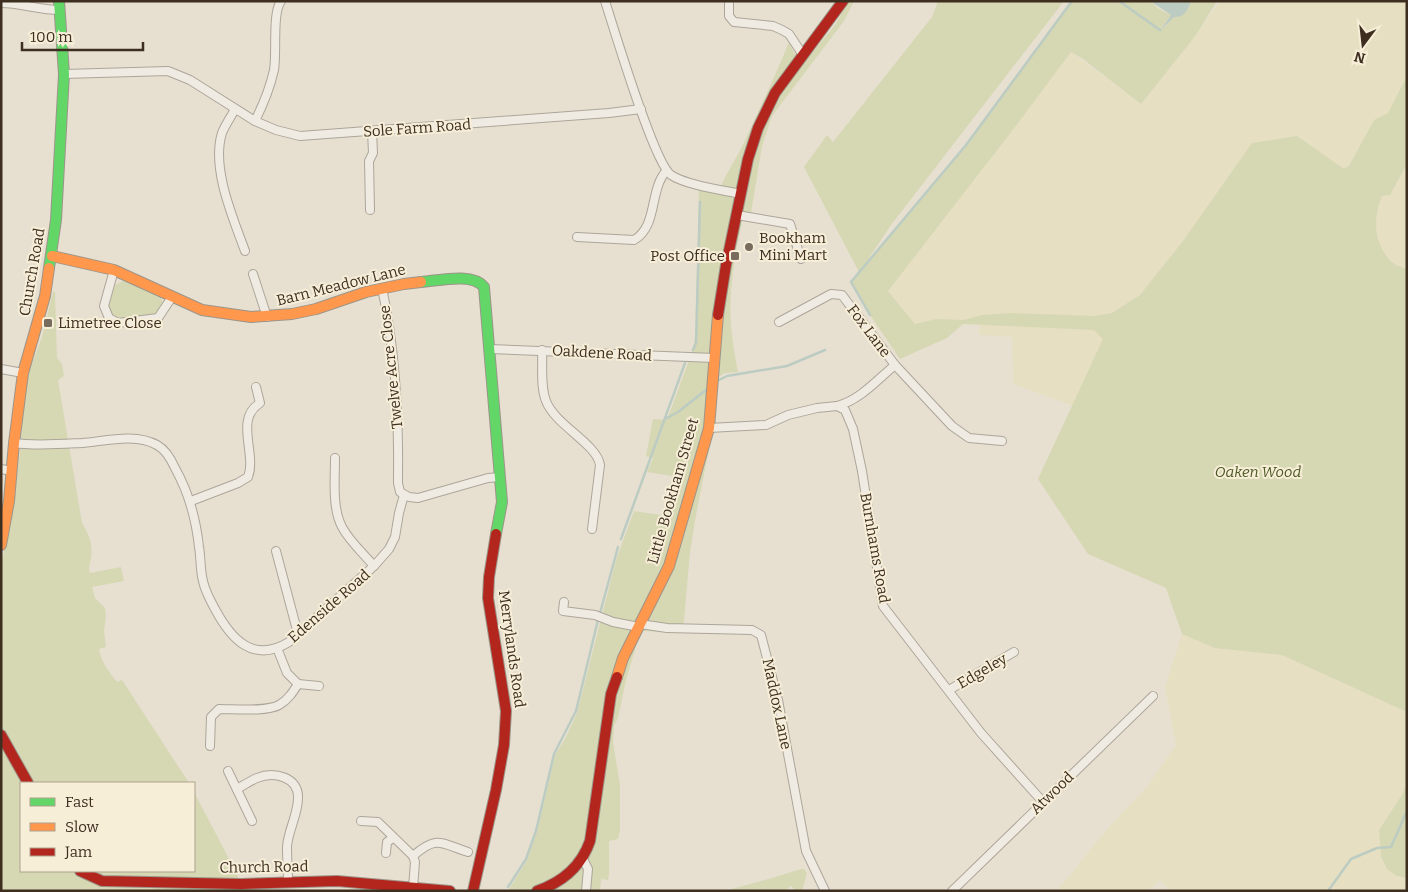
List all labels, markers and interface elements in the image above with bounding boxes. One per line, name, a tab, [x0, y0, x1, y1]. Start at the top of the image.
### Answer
scale bar	[22, 20, 144, 52]
north arrow	[1338, 20, 1388, 70]
text: 100 m	[30, 28, 73, 46]
text: N	[1352, 47, 1367, 67]
street label: Sole Farm Road	[362, 115, 472, 141]
street label: Church Road	[15, 226, 49, 317]
place label: Bookham Mini Mart	[759, 229, 828, 264]
marker: Bookham Mini Mart	[743, 241, 755, 253]
place label: Post Office	[650, 247, 725, 265]
marker: Post Office	[729, 250, 741, 262]
street label: Barn Meadow Lane	[275, 260, 407, 310]
street label: Fox Lane	[843, 301, 895, 361]
street label: Twelve Acre Close	[376, 304, 406, 430]
place label: Limetree Close	[58, 314, 162, 332]
marker: Limetree Close	[42, 317, 54, 329]
street label: Oakdene Road	[552, 341, 653, 365]
street label: Little Bookham Street	[644, 415, 703, 566]
park label: Oaken Wood	[1215, 463, 1301, 481]
street label: Burnhams Road	[856, 491, 894, 605]
street label: Edenside Road	[284, 565, 374, 646]
street label: Merrylands Road	[495, 589, 529, 709]
street label: Edgeley	[954, 650, 1010, 692]
street label: Maddox Lane	[759, 657, 795, 751]
street label: Atwood	[1027, 768, 1077, 818]
legend	[20, 782, 195, 872]
text: Fast	[65, 793, 94, 811]
text: Slow	[65, 818, 100, 836]
text: Jam	[64, 843, 93, 861]
street label: Church Road	[219, 857, 309, 877]

